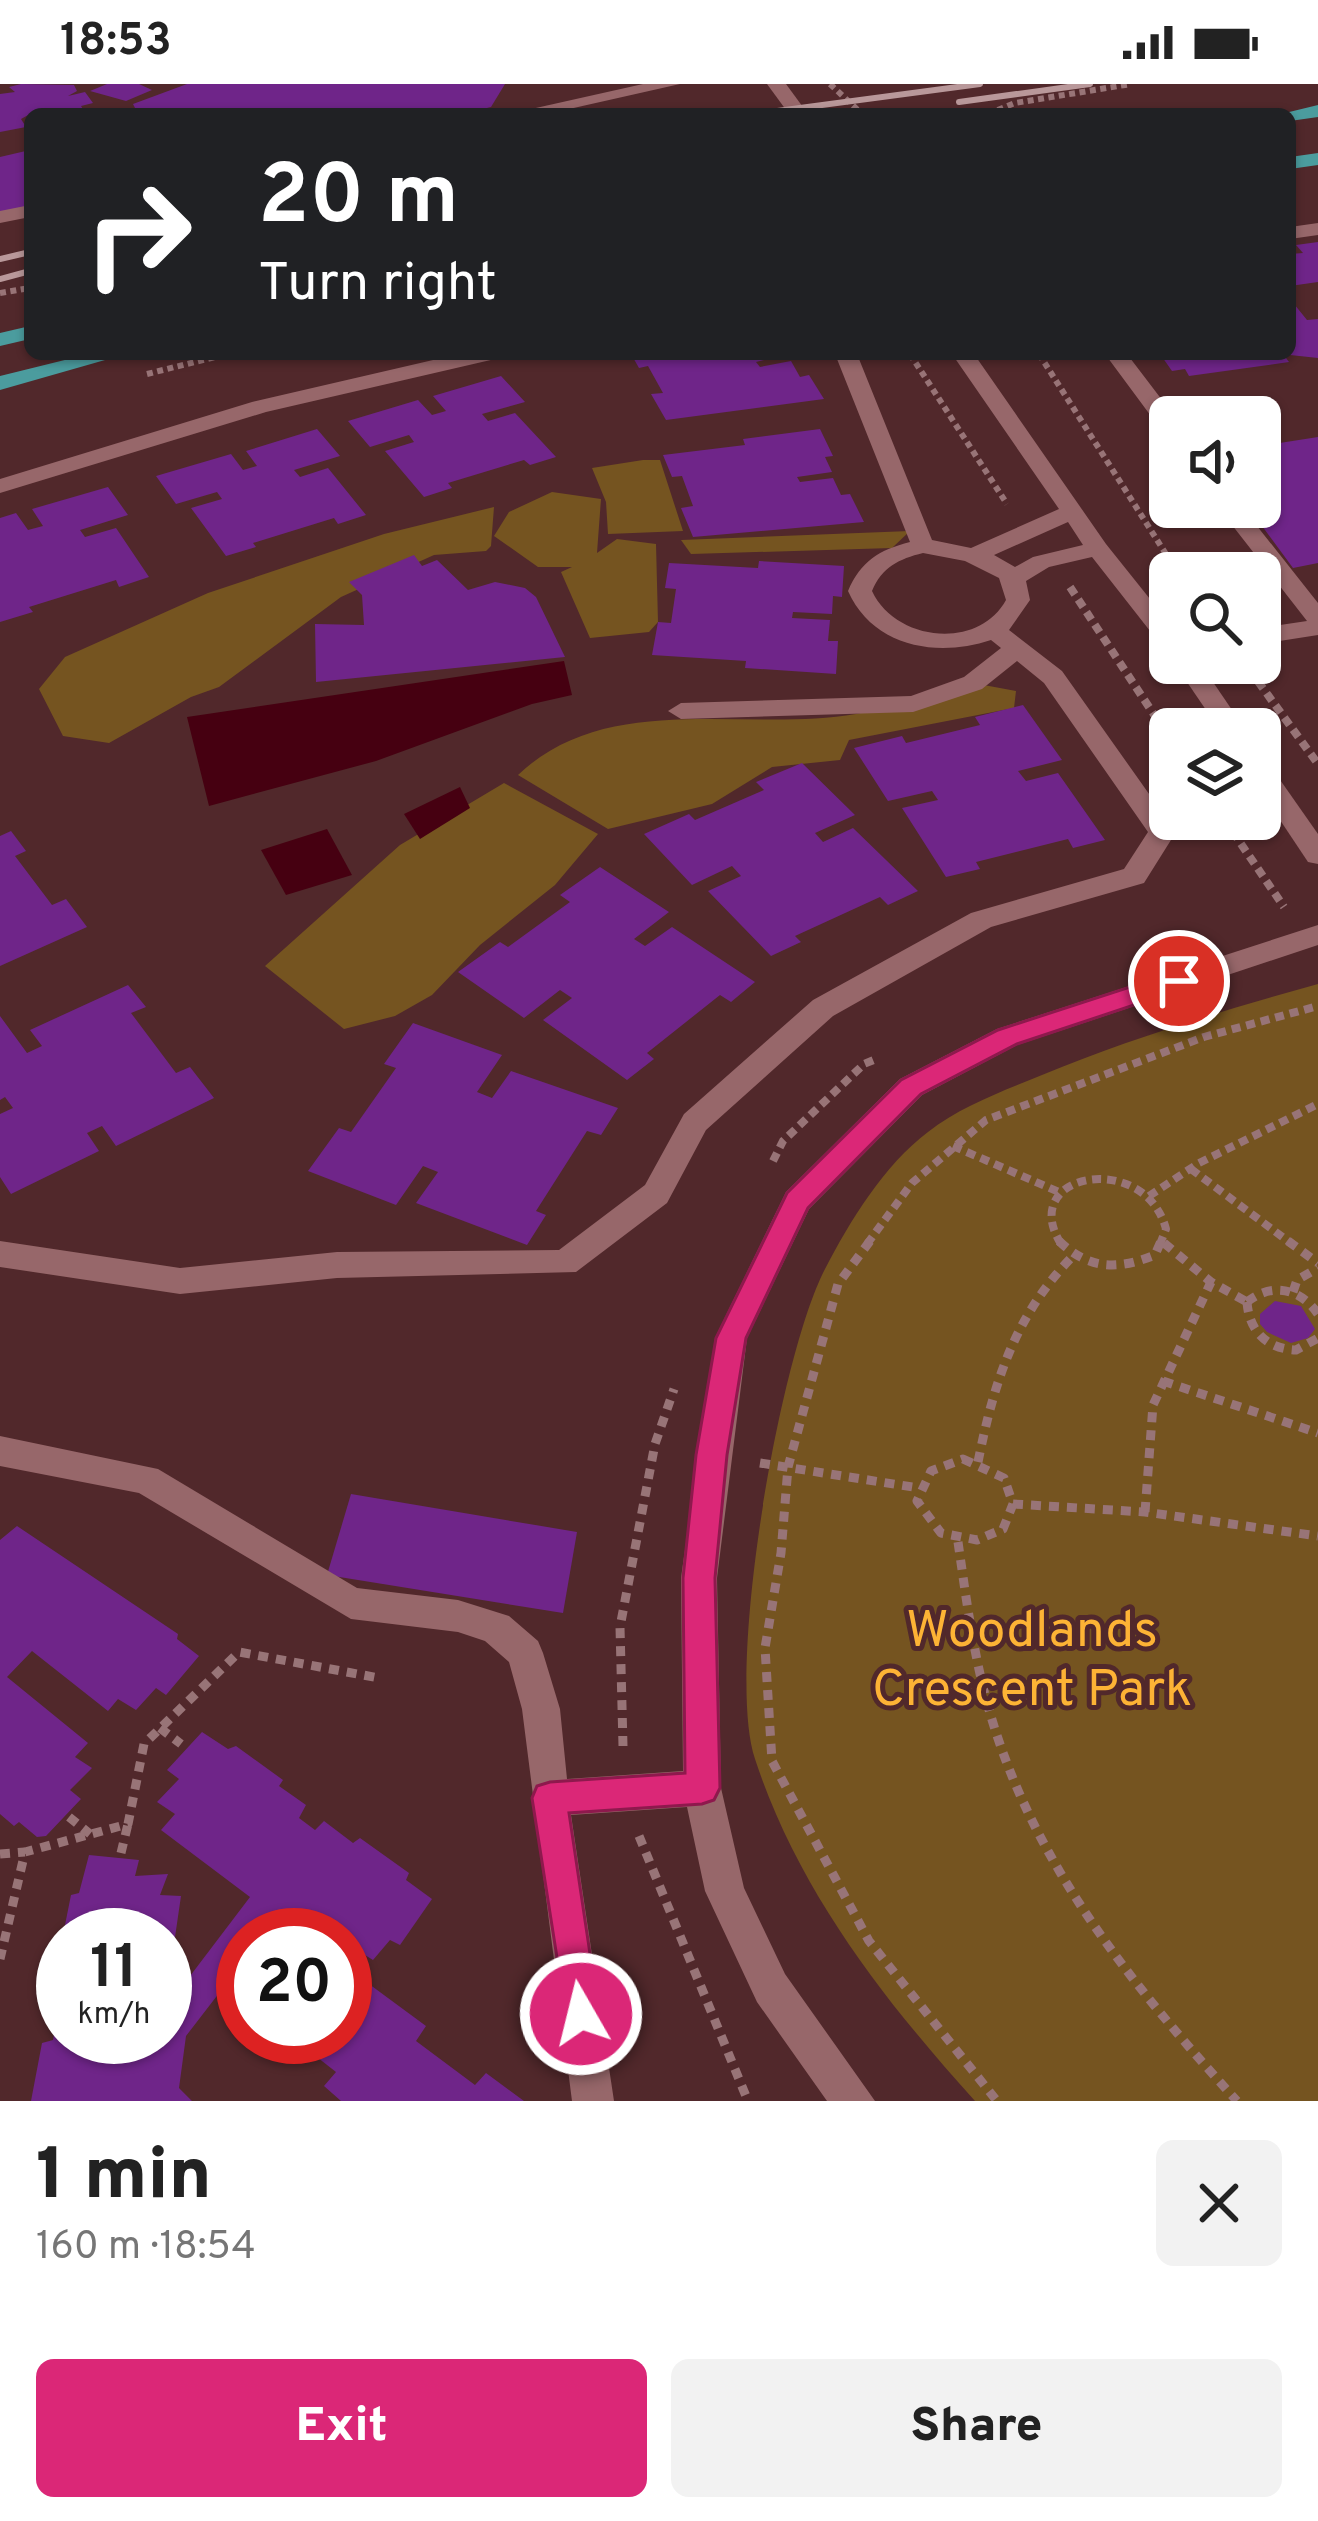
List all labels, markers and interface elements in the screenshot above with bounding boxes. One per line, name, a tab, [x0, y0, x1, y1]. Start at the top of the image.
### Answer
text: 18:53	[60, 14, 172, 71]
text: 20 m	[258, 147, 459, 253]
icon: right	[60, 156, 216, 312]
text: Turn right	[258, 251, 497, 320]
map controls	[1149, 396, 1281, 840]
button: sound	[1149, 396, 1281, 528]
button: search	[1149, 552, 1281, 684]
button: layers	[1149, 708, 1281, 840]
pin	[1128, 930, 1230, 1032]
icon: arrive	[1146, 948, 1212, 1014]
park label: Woodlands Crescent Park	[872, 1601, 1192, 1725]
speed limit sign: 20	[216, 1908, 372, 2064]
text: 11	[90, 1933, 138, 2009]
position arrow	[518, 1951, 644, 2077]
text: km/h	[78, 1997, 150, 2034]
text: 1 min	[36, 2133, 212, 2225]
button: close	[1156, 2140, 1282, 2266]
text: 160 m · 18:54	[36, 2224, 256, 2273]
button: Exit	[36, 2359, 647, 2497]
button: Share	[671, 2359, 1282, 2497]

